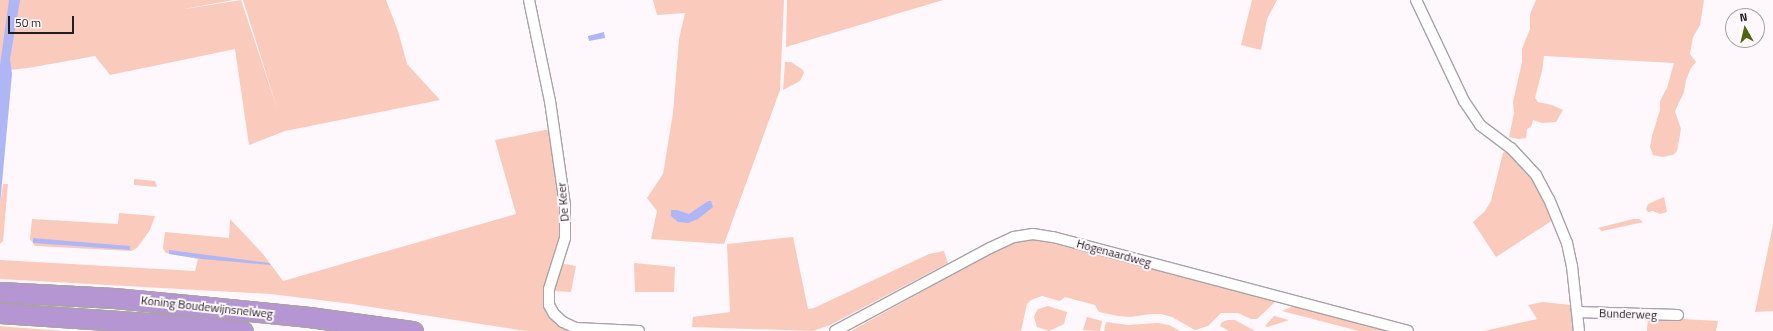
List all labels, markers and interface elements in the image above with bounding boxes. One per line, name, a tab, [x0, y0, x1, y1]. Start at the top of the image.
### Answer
scale bar	[10, 8, 76, 34]
north arrow	[1725, 8, 1765, 48]
text: N	[1739, 9, 1748, 26]
text: 50 m	[15, 13, 41, 32]
street label: De Keer	[554, 182, 572, 222]
street label: Hogenaardweg	[1075, 236, 1153, 270]
street label: Koning Boudewijnsnelweg	[140, 293, 274, 321]
street label: Bunderweg	[1599, 306, 1657, 322]

